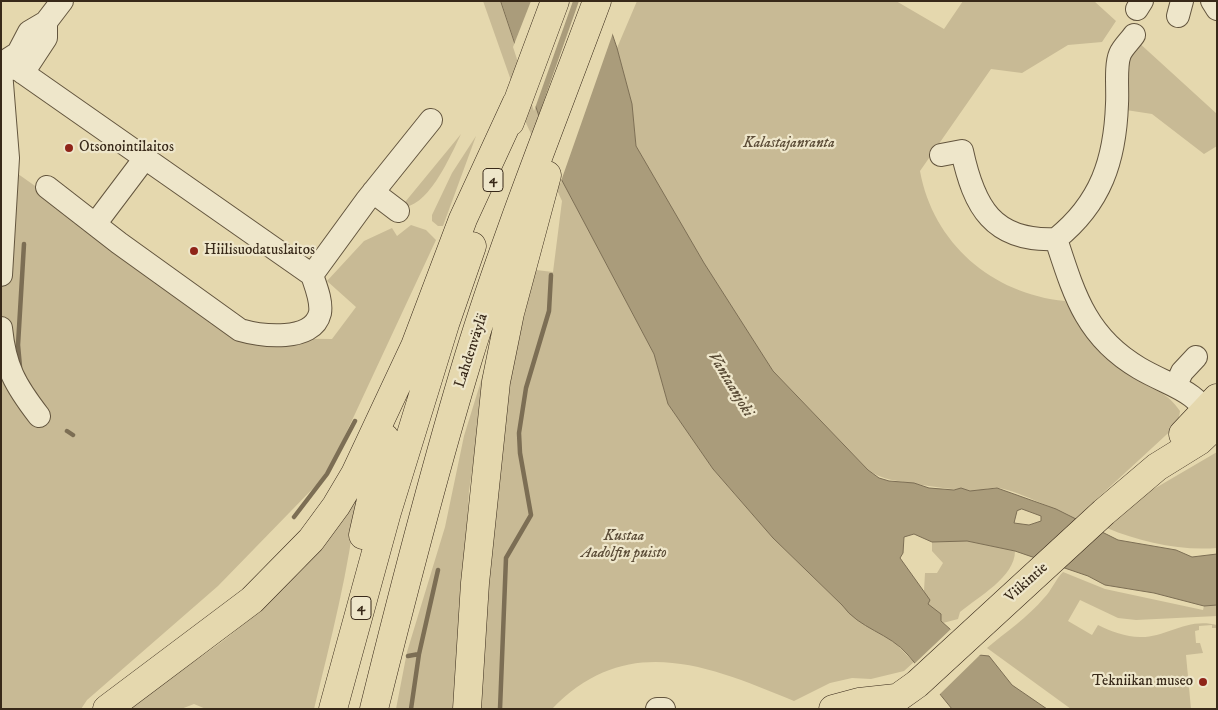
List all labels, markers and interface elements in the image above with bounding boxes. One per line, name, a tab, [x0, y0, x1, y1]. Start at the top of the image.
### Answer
park label: Kalastajanranta	[743, 135, 835, 153]
place label: Otsonointilaitos	[79, 139, 174, 157]
marker: Otsonointilaitos	[63, 142, 75, 154]
road number: 4	[483, 168, 503, 192]
place label: Hiilisuodatuslaitos	[204, 242, 315, 260]
marker: Hiilisuodatuslaitos	[188, 245, 200, 257]
street label: Lahdenväylä	[452, 312, 492, 390]
water label: Vantaanjoki	[703, 349, 757, 421]
park label: Kustaa Aadolfin puisto	[581, 528, 667, 563]
street label: Viikintie	[1002, 559, 1052, 607]
road number: 4	[351, 596, 371, 620]
place label: Tekniikan museo	[1092, 673, 1193, 691]
marker: Tekniikan museo	[1197, 676, 1209, 688]

